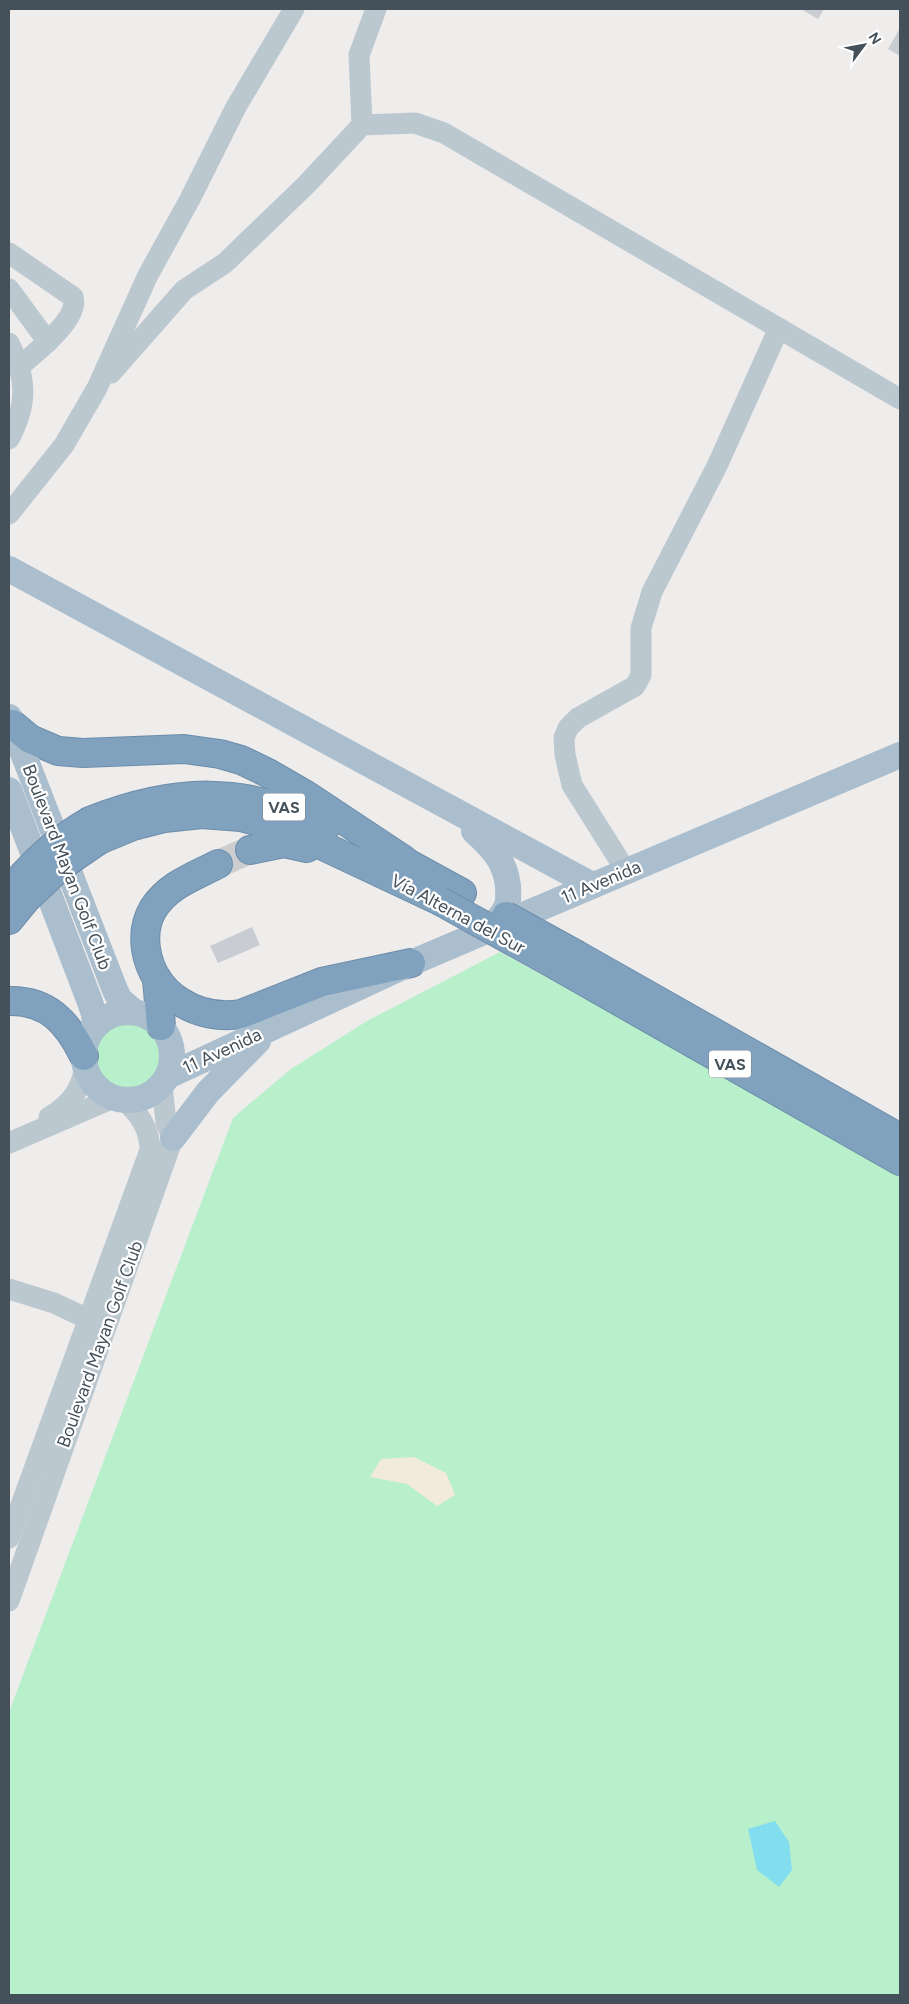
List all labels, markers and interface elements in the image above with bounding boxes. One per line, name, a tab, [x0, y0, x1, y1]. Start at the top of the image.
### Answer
north arrow	[839, 20, 889, 70]
text: N	[865, 29, 885, 47]
street label: Boulevard Mayan Golf Club	[18, 761, 116, 973]
road number: VAS	[263, 794, 305, 820]
street label: 11 Avenida	[558, 855, 644, 909]
street label: Vía Alterna del Sur	[387, 869, 529, 959]
street label: 11 Avenida	[179, 1023, 265, 1079]
road number: VAS	[709, 1050, 751, 1078]
street label: Boulevard Mayan Golf Club	[52, 1238, 148, 1450]

